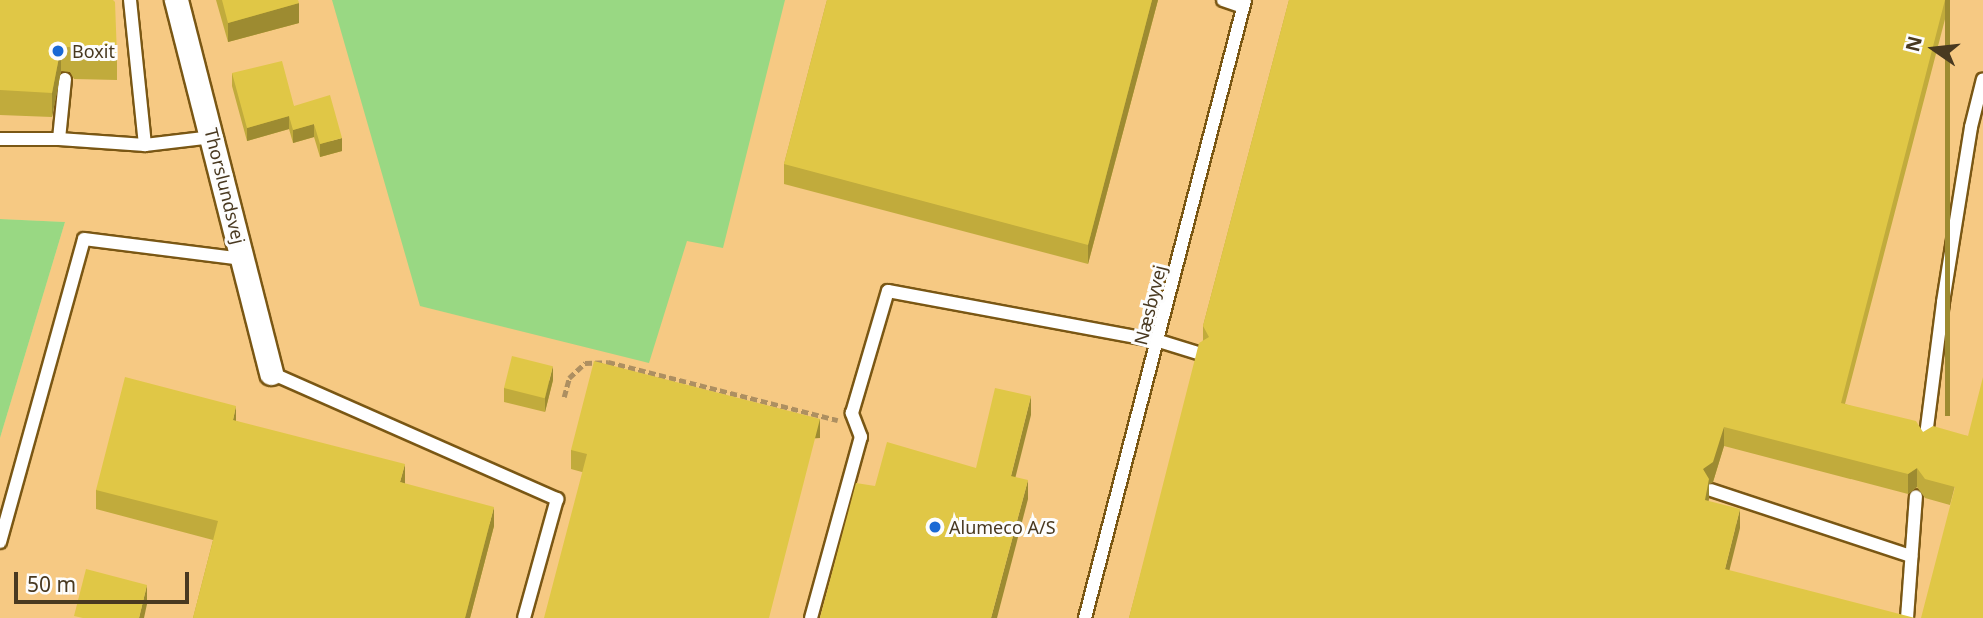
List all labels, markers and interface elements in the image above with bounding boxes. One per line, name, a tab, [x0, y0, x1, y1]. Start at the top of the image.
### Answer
north arrow	[1899, 14, 1969, 84]
text: N	[1899, 33, 1928, 55]
place label: Boxit	[72, 40, 115, 62]
marker: Boxit	[50, 43, 66, 59]
street label: Thorslundsvej	[200, 126, 250, 246]
street label: Næsbyvej	[1130, 263, 1170, 347]
place label: Alumeco A/S	[949, 516, 1056, 538]
marker: Alumeco A/S	[927, 519, 943, 535]
scale bar	[18, 558, 192, 602]
text: 50 m	[27, 570, 76, 598]

